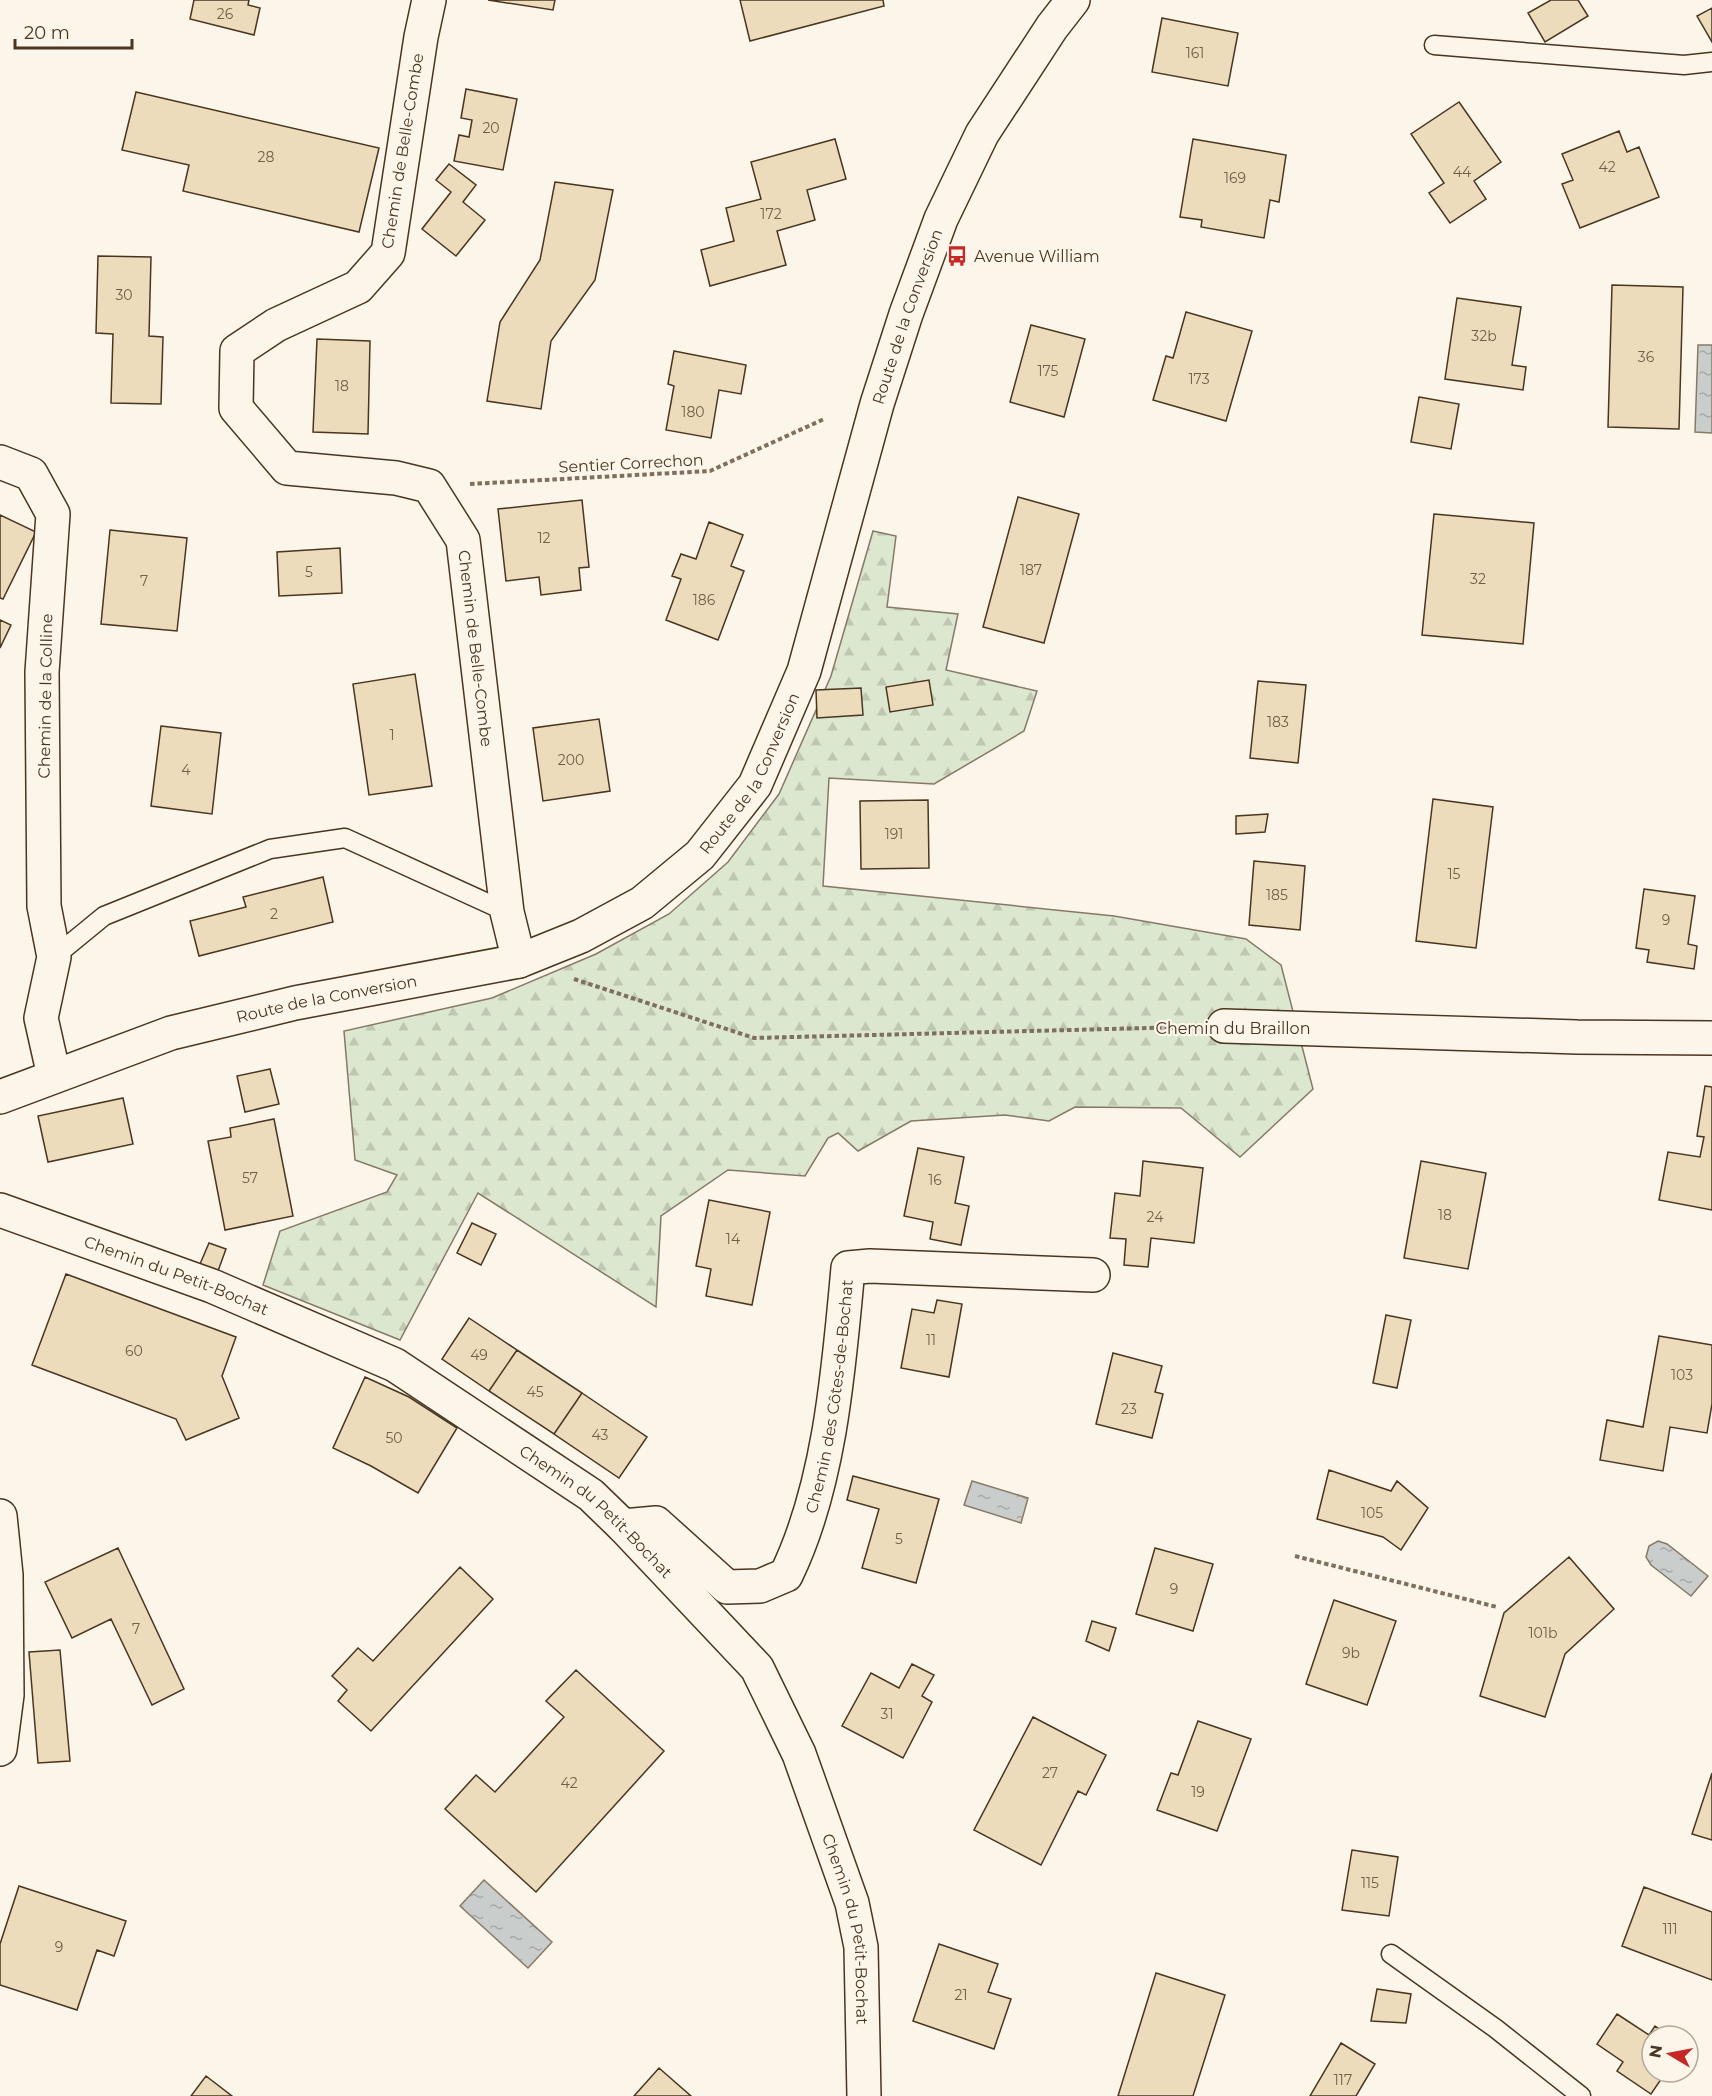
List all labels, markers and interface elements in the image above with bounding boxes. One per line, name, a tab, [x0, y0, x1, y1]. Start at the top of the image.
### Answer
house number: 26	[217, 5, 234, 23]
scale bar	[15, 12, 132, 50]
text: 20 m	[24, 22, 70, 44]
house number: 161	[1186, 44, 1204, 62]
street label: Chemin de Belle-Combe	[378, 52, 427, 250]
house number: 20	[482, 119, 500, 137]
house number: 28	[258, 148, 275, 166]
house number: 42	[1598, 158, 1616, 176]
house number: 44	[1453, 163, 1472, 181]
house number: 169	[1224, 169, 1246, 187]
house number: 172	[760, 205, 782, 223]
street label: Route de la Conversion	[869, 226, 947, 407]
bus stop icon: Avenue William	[945, 244, 969, 268]
place label: Avenue William	[974, 247, 1100, 266]
house number: 30	[115, 286, 133, 304]
house number: 32b	[1471, 327, 1497, 345]
house number: 36	[1638, 348, 1655, 366]
house number: 175	[1038, 362, 1059, 380]
house number: 173	[1188, 370, 1210, 388]
house number: 18	[335, 377, 349, 395]
house number: 180	[681, 403, 705, 421]
street label: Sentier Correchon	[558, 450, 704, 477]
house number: 12	[537, 529, 551, 547]
street label: Chemin de Belle-Combe	[454, 549, 496, 748]
house number: 187	[1020, 561, 1042, 579]
house number: 5	[305, 563, 313, 581]
house number: 32	[1470, 570, 1486, 588]
house number: 7	[140, 572, 148, 590]
house number: 186	[693, 591, 716, 609]
street label: Chemin de la Colline	[35, 613, 56, 779]
street label: Route de la Conversion	[696, 690, 804, 858]
house number: 183	[1267, 713, 1289, 731]
house number: 1	[389, 726, 395, 744]
house number: 200	[558, 751, 584, 769]
house number: 4	[181, 761, 191, 779]
house number: 191	[885, 825, 903, 843]
house number: 15	[1448, 865, 1461, 883]
house number: 185	[1266, 886, 1288, 904]
house number: 2	[270, 905, 278, 923]
house number: 9	[1662, 911, 1670, 929]
street label: Route de la Conversion	[234, 971, 419, 1027]
street label: Chemin du Braillon	[1156, 1019, 1310, 1038]
house number: 57	[242, 1169, 258, 1187]
house number: 16	[928, 1171, 942, 1189]
house number: 18	[1438, 1206, 1452, 1224]
house number: 24	[1147, 1208, 1164, 1226]
house number: 14	[726, 1230, 741, 1248]
street label: Chemin du Petit-Bochat	[81, 1232, 272, 1319]
street label: Chemin des Côtes-de-Bochat	[802, 1278, 857, 1516]
house number: 11	[926, 1331, 936, 1349]
house number: 60	[125, 1342, 143, 1360]
house number: 49	[470, 1346, 488, 1364]
house number: 103	[1671, 1366, 1693, 1384]
house number: 45	[526, 1383, 544, 1401]
house number: 23	[1121, 1400, 1137, 1418]
house number: 43	[592, 1426, 609, 1444]
house number: 50	[385, 1429, 403, 1447]
street label: Chemin du Petit-Bochat	[516, 1441, 676, 1582]
house number: 105	[1361, 1504, 1383, 1522]
house number: 5	[895, 1530, 903, 1548]
house number: 9	[1170, 1580, 1178, 1598]
house number: 7	[132, 1620, 140, 1638]
house number: 101b	[1529, 1624, 1557, 1642]
house number: 9b	[1342, 1644, 1360, 1662]
house number: 31	[881, 1705, 893, 1723]
house number: 27	[1042, 1764, 1058, 1782]
house number: 42	[560, 1774, 578, 1792]
house number: 19	[1191, 1783, 1205, 1801]
street label: Chemin du Petit-Bochat	[818, 1831, 872, 2025]
house number: 115	[1361, 1874, 1379, 1892]
house number: 111	[1662, 1920, 1678, 1938]
house number: 9	[55, 1938, 63, 1956]
house number: 21	[954, 1986, 968, 2004]
north arrow	[1640, 2024, 1700, 2084]
text: N	[1645, 2043, 1666, 2060]
house number: 117	[1334, 2071, 1352, 2089]

